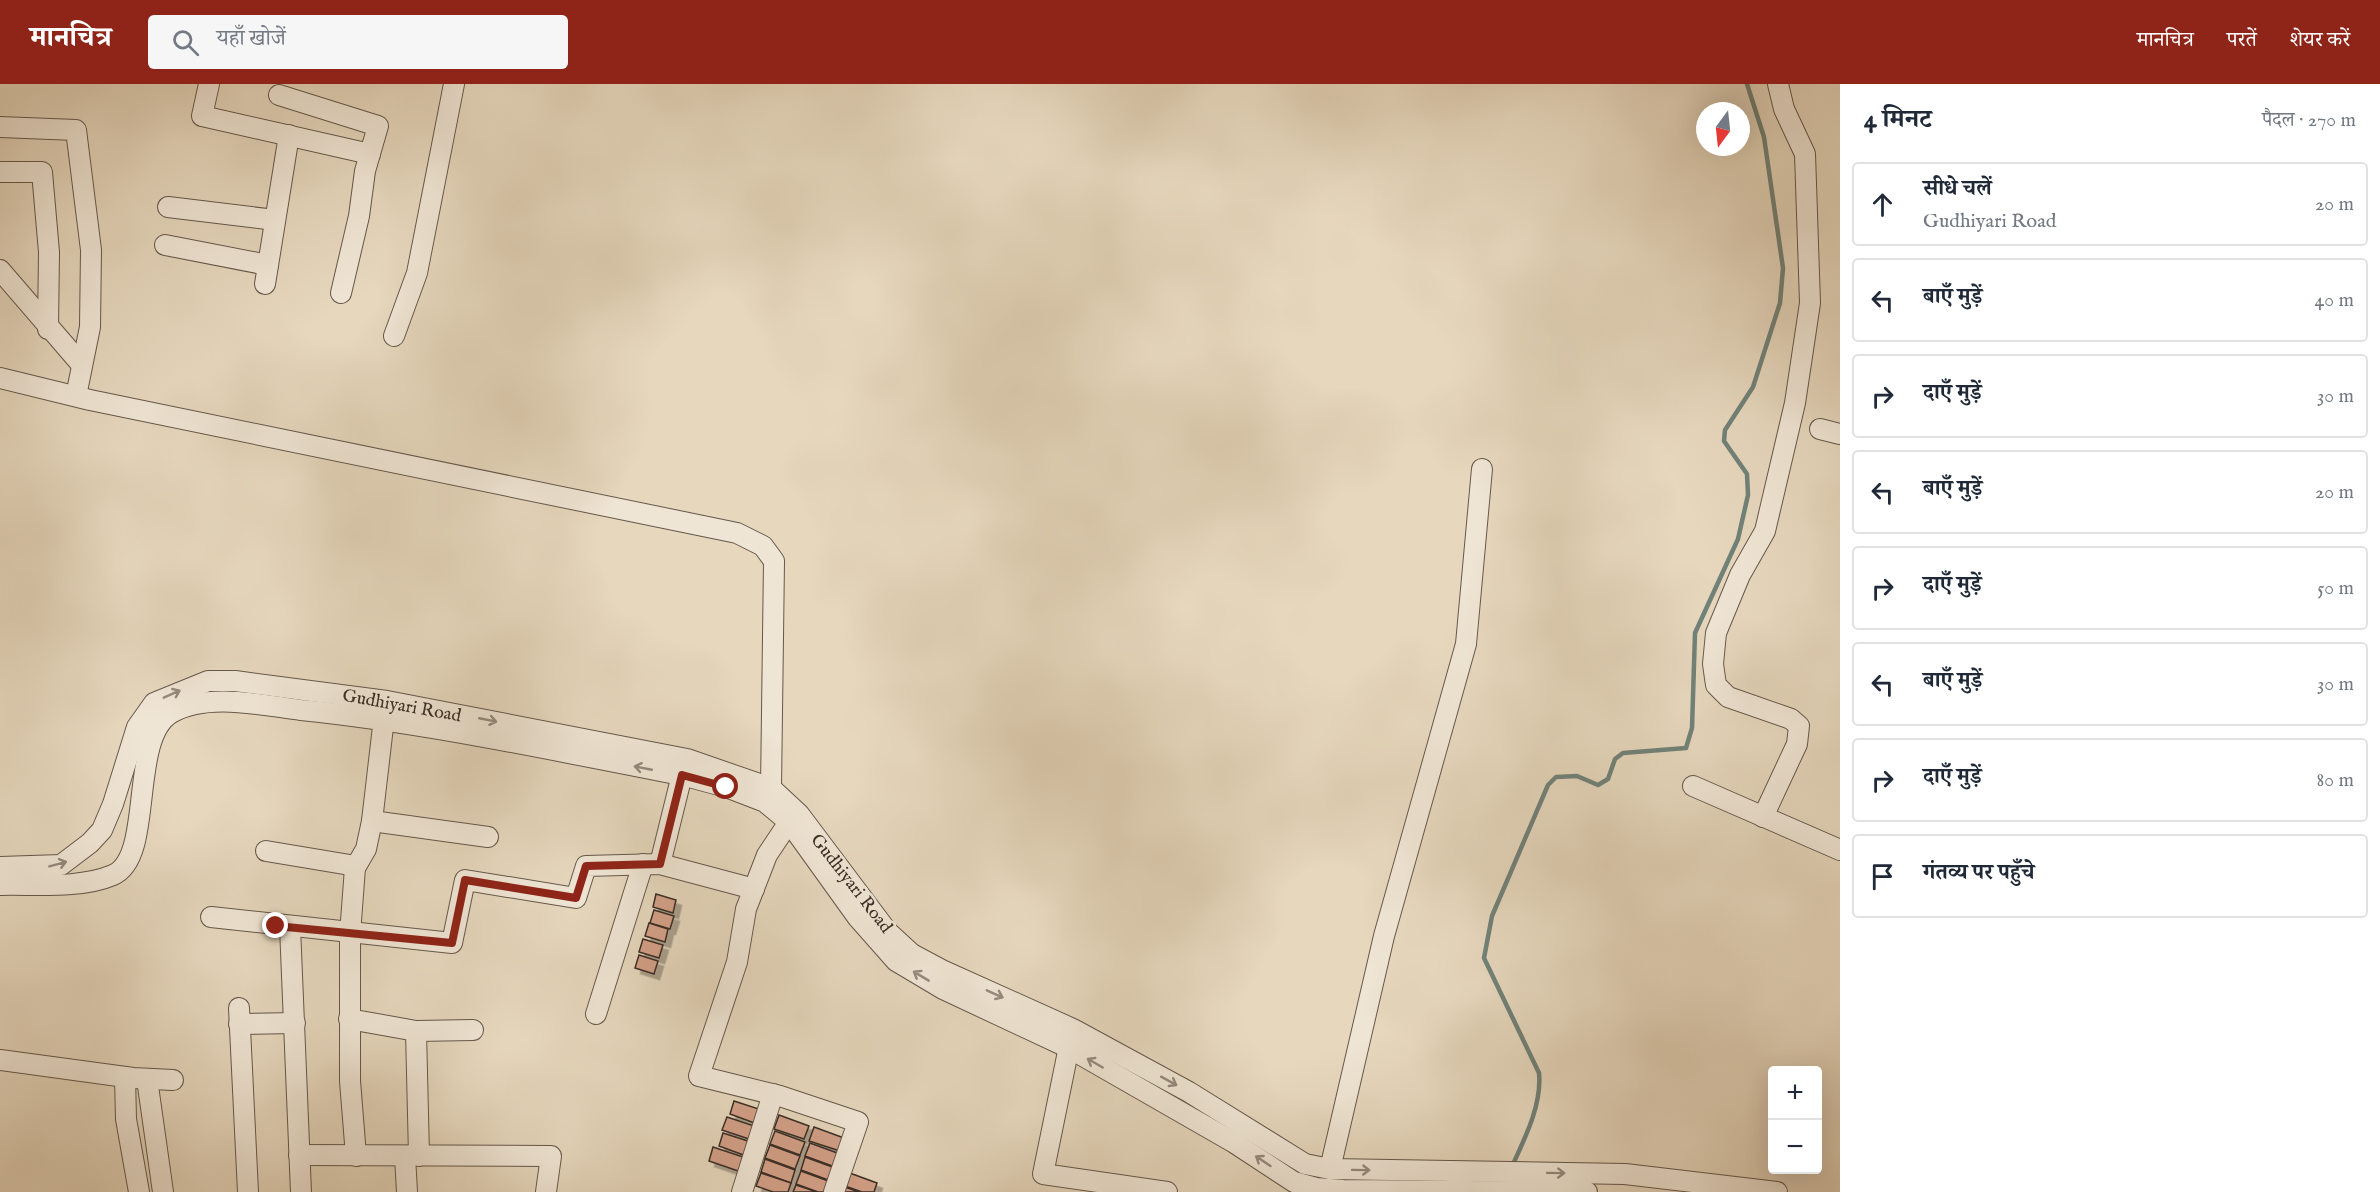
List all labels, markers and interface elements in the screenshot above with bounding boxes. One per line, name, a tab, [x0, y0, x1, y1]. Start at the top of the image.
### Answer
search box	[148, 15, 568, 69]
text: मानचित्र	[30, 21, 112, 56]
text: यहाँ खोजें	[217, 25, 286, 53]
icon: search	[169, 26, 202, 59]
text: मानचित्र	[2137, 27, 2194, 54]
text: परतें	[2227, 27, 2257, 54]
text: शेयर करें	[2290, 27, 2350, 54]
north arrow	[1696, 102, 1750, 156]
text: 4 मिनट	[1864, 103, 1932, 136]
text: पैदल · 270 m	[2262, 108, 2356, 133]
text: सीधे चलें	[1923, 175, 1992, 203]
icon: ahead	[1866, 188, 1899, 221]
text: 20 m	[2315, 192, 2354, 217]
text: Gudhiyari Road	[1923, 209, 2056, 234]
text: बाएँ मुड़ें	[1923, 283, 1982, 311]
icon: left	[1866, 284, 1899, 317]
text: 40 m	[2315, 288, 2354, 313]
text: दाएँ मुड़ें	[1923, 379, 1982, 407]
icon: right	[1866, 380, 1899, 413]
text: 30 m	[2317, 384, 2354, 409]
text: बाएँ मुड़ें	[1923, 475, 1982, 503]
icon: left	[1866, 476, 1899, 509]
text: 20 m	[2315, 480, 2354, 505]
text: दाएँ मुड़ें	[1923, 571, 1982, 599]
icon: right	[1866, 572, 1899, 605]
text: 50 m	[2317, 576, 2354, 601]
text: बाएँ मुड़ें	[1923, 667, 1982, 695]
icon: left	[1866, 668, 1899, 701]
text: 30 m	[2317, 672, 2354, 697]
street label: Gudhiyari Road	[341, 685, 463, 728]
one-way arrow	[163, 688, 181, 699]
one-way arrow	[477, 715, 497, 726]
one-way arrow	[633, 762, 653, 773]
text: दाएँ मुड़ें	[1923, 763, 1982, 791]
icon: right	[1866, 764, 1899, 797]
text: 80 m	[2317, 768, 2354, 793]
route start	[712, 773, 738, 799]
street label: Gudhiyari Road	[805, 830, 897, 939]
one-way arrow	[48, 858, 67, 869]
text: गंतव्य पर पहुँचे	[1923, 859, 2034, 887]
icon: arrive	[1866, 860, 1899, 893]
route end	[262, 912, 288, 938]
one-way arrow	[913, 969, 930, 981]
one-way arrow	[985, 989, 1003, 1000]
one-way arrow	[1087, 1057, 1104, 1069]
map controls	[1768, 1066, 1822, 1174]
button: +	[1768, 1066, 1822, 1120]
one-way arrow	[1160, 1075, 1177, 1087]
button: −	[1768, 1120, 1822, 1174]
one-way arrow	[1255, 1155, 1272, 1167]
one-way arrow	[1351, 1164, 1371, 1175]
one-way arrow	[1546, 1167, 1566, 1179]

